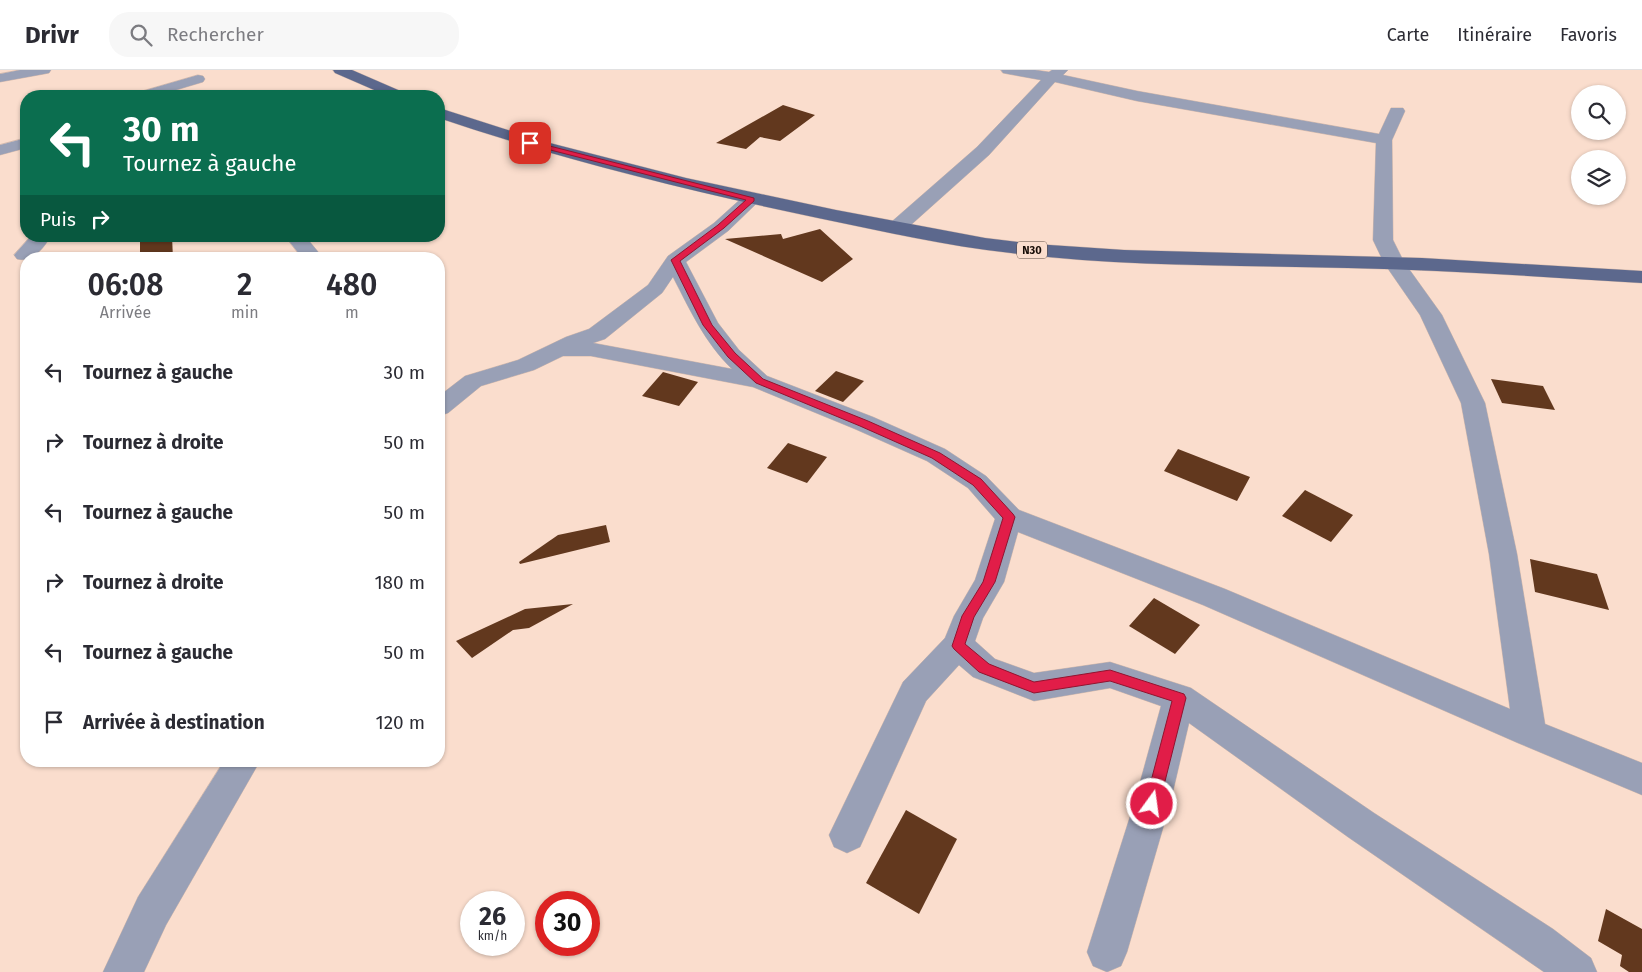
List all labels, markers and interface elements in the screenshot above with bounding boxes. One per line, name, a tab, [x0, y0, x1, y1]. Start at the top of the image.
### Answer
search box	[109, 12, 459, 57]
text: Drivr	[25, 21, 79, 49]
icon: search	[127, 21, 155, 49]
text: Rechercher	[167, 23, 264, 46]
text: Carte	[1387, 24, 1429, 46]
text: Itinéraire	[1457, 24, 1532, 46]
text: Favoris	[1560, 24, 1617, 46]
map controls	[1571, 85, 1626, 205]
button: search	[1571, 85, 1626, 140]
text: 30 m	[123, 108, 200, 150]
icon: left	[40, 110, 105, 175]
pin	[509, 122, 551, 164]
icon: arrive	[516, 129, 544, 157]
text: Tournez à gauche	[123, 150, 296, 177]
button: layers	[1571, 150, 1626, 205]
icon: right	[86, 205, 114, 233]
text: Puis	[40, 208, 76, 231]
road number: N30	[1017, 242, 1047, 258]
text: 06:08	[88, 267, 163, 303]
text: 2	[237, 267, 252, 303]
text: 480	[326, 267, 377, 303]
text: Arrivée	[100, 303, 151, 322]
text: min	[231, 303, 259, 322]
text: m	[345, 303, 359, 322]
icon: left	[40, 358, 68, 386]
text: Tournez à gauche	[83, 361, 233, 384]
text: 30 m	[384, 361, 425, 384]
icon: right	[40, 428, 68, 456]
text: Tournez à droite	[83, 431, 224, 454]
text: 50 m	[384, 431, 425, 454]
icon: left	[40, 498, 68, 526]
text: Tournez à gauche	[83, 501, 233, 524]
text: 50 m	[384, 501, 425, 524]
icon: right	[40, 568, 68, 596]
text: Tournez à droite	[83, 571, 224, 594]
text: 180 m	[374, 571, 425, 594]
icon: left	[40, 638, 68, 666]
text: Tournez à gauche	[83, 641, 233, 664]
text: 50 m	[384, 641, 425, 664]
icon: arrive	[40, 708, 68, 736]
text: Arrivée à destination	[83, 711, 265, 734]
text: 120 m	[375, 711, 425, 734]
position arrow	[1125, 777, 1177, 829]
speed limit sign: 30	[535, 891, 600, 956]
text: 26	[479, 902, 506, 932]
text: km/h	[478, 929, 507, 943]

